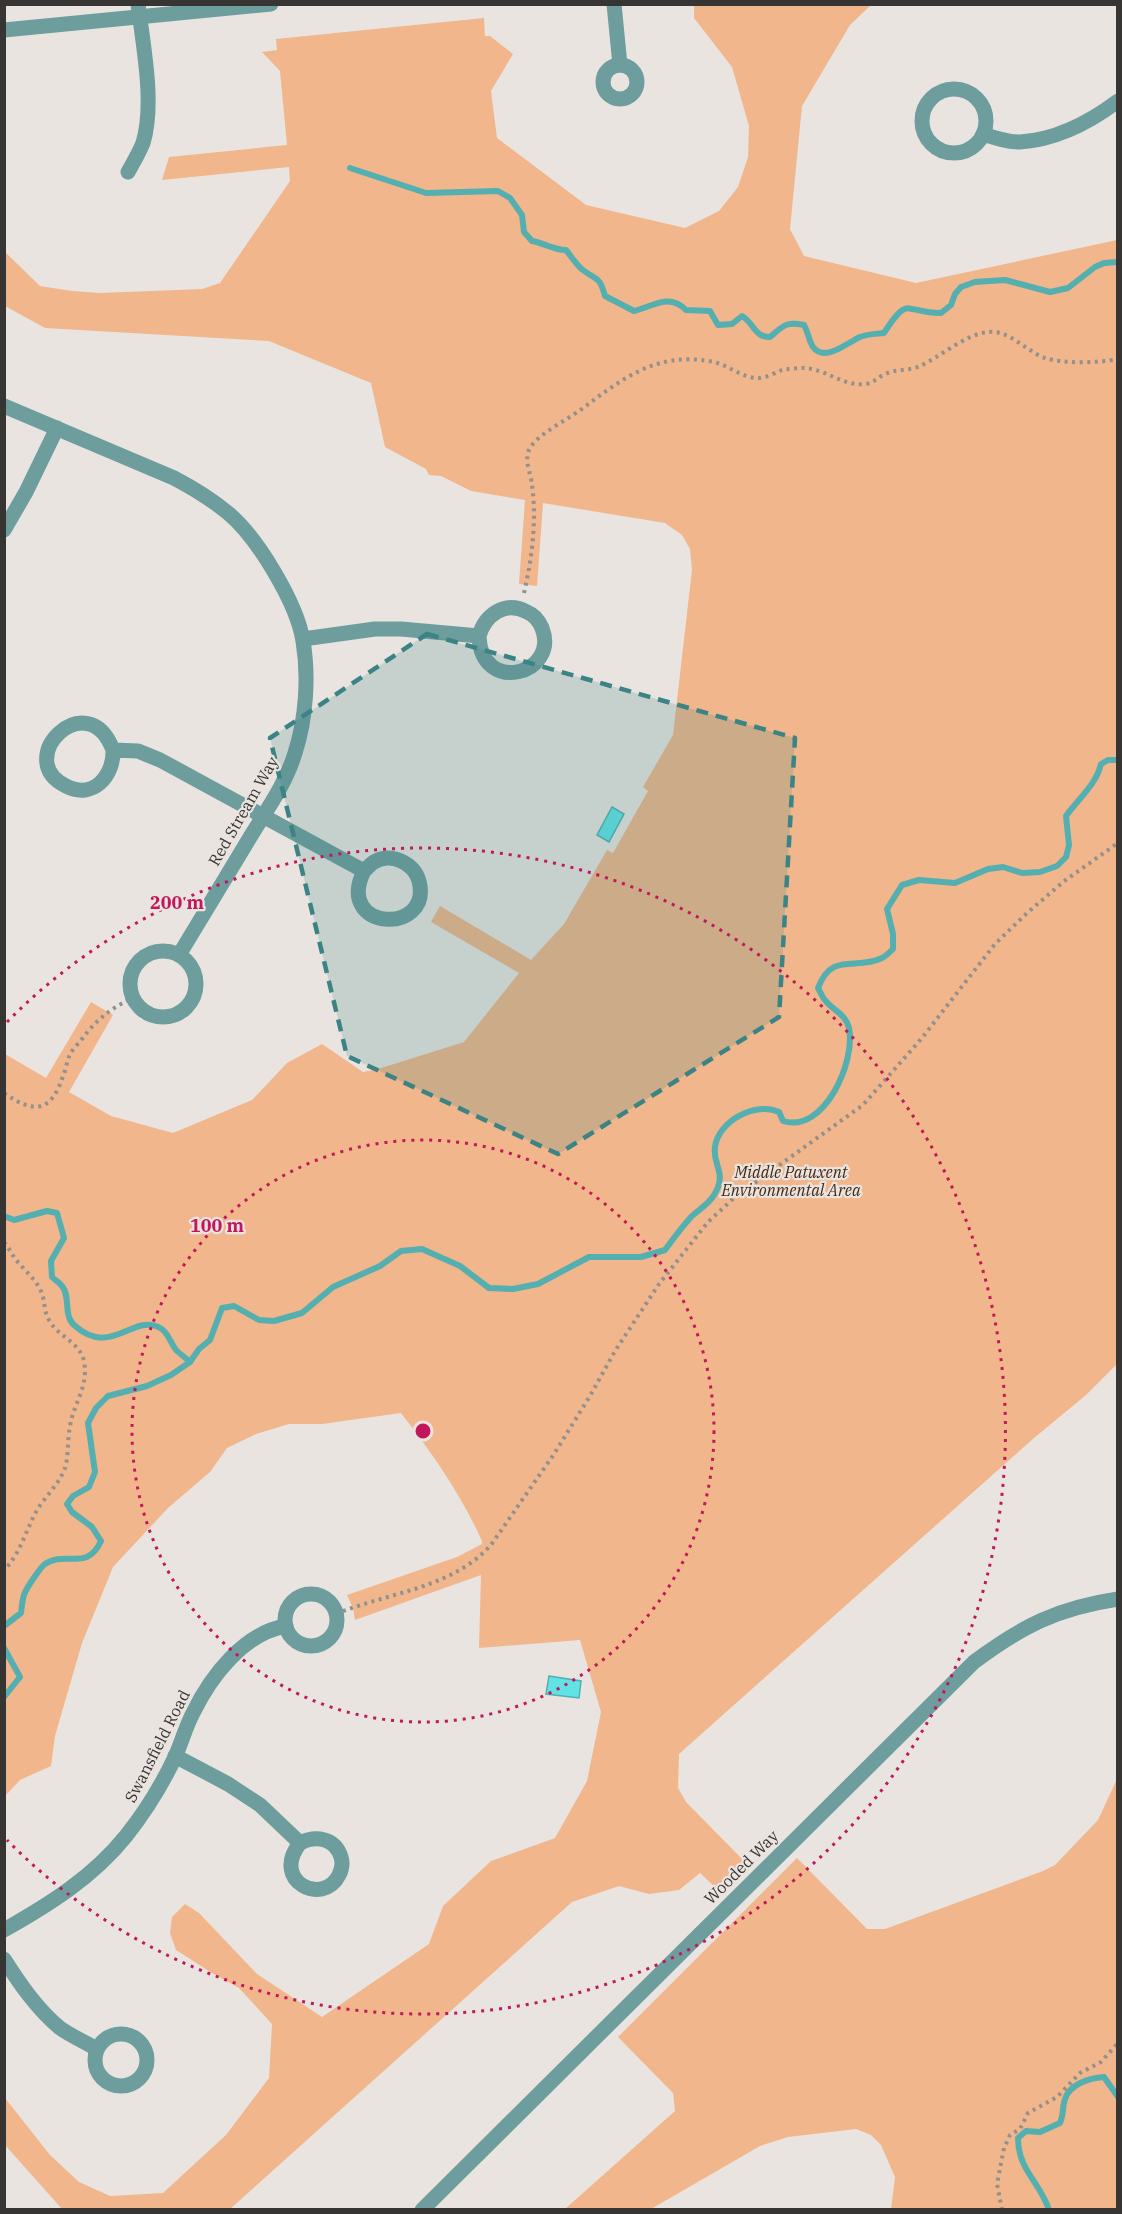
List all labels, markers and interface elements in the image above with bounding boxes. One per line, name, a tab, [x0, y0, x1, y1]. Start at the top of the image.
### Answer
street label: Red Stream Way	[204, 752, 283, 869]
text: 200 m	[150, 891, 205, 914]
park label: Middle Patuxent Environmental Area	[720, 1162, 861, 1200]
text: 100 m	[190, 1214, 245, 1237]
centre of rings	[413, 1421, 433, 1441]
street label: Swansfield Road	[120, 1686, 194, 1806]
street label: Wooded Way	[700, 1825, 783, 1908]

